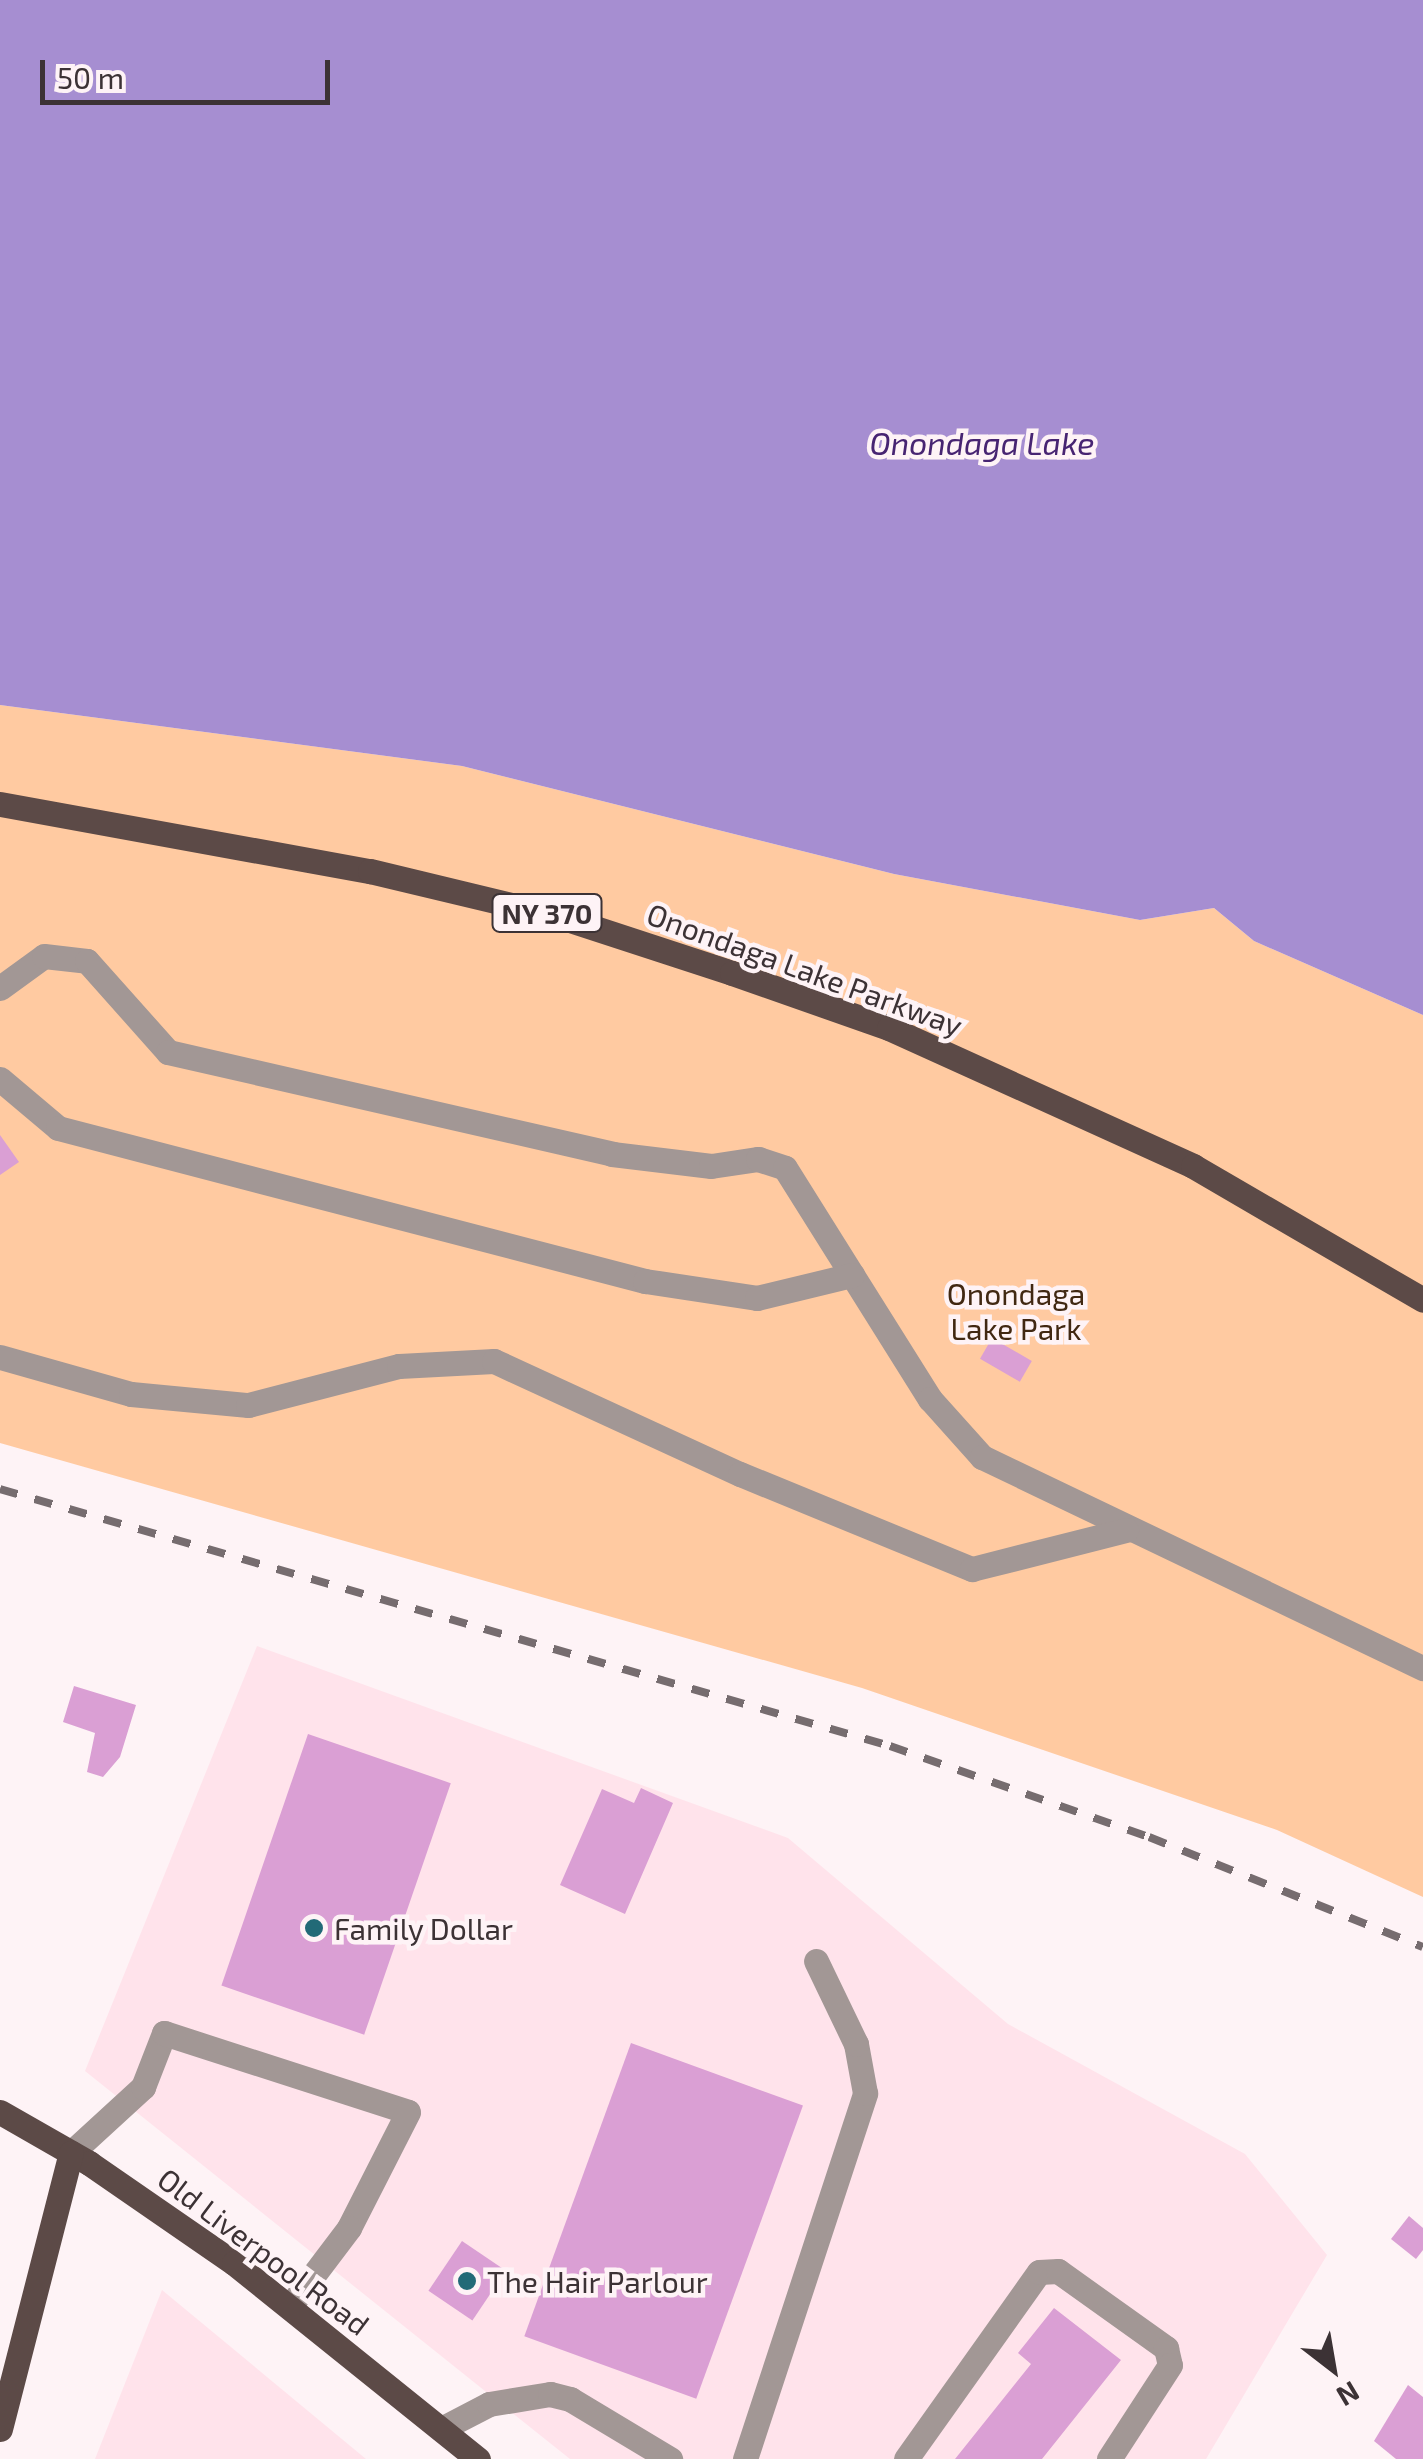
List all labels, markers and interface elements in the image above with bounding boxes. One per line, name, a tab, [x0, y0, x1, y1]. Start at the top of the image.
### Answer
scale bar	[45, 40, 335, 102]
text: 50 m	[57, 59, 124, 95]
water label: Onondaga Lake	[869, 423, 1095, 461]
road number: NY 370	[490, 890, 604, 936]
street label: Onondaga Lake Parkway	[642, 895, 968, 1043]
park label: Onondaga Lake Park	[947, 1275, 1085, 1346]
place label: Family Dollar	[334, 1910, 514, 1946]
marker: Family Dollar	[303, 1917, 325, 1939]
street label: Old Liverpool Road	[151, 2160, 377, 2342]
place label: The Hair Parlour	[487, 2263, 708, 2299]
marker: The Hair Parlour	[456, 2270, 478, 2292]
north arrow	[1283, 2319, 1383, 2419]
text: N	[1331, 2375, 1366, 2414]

